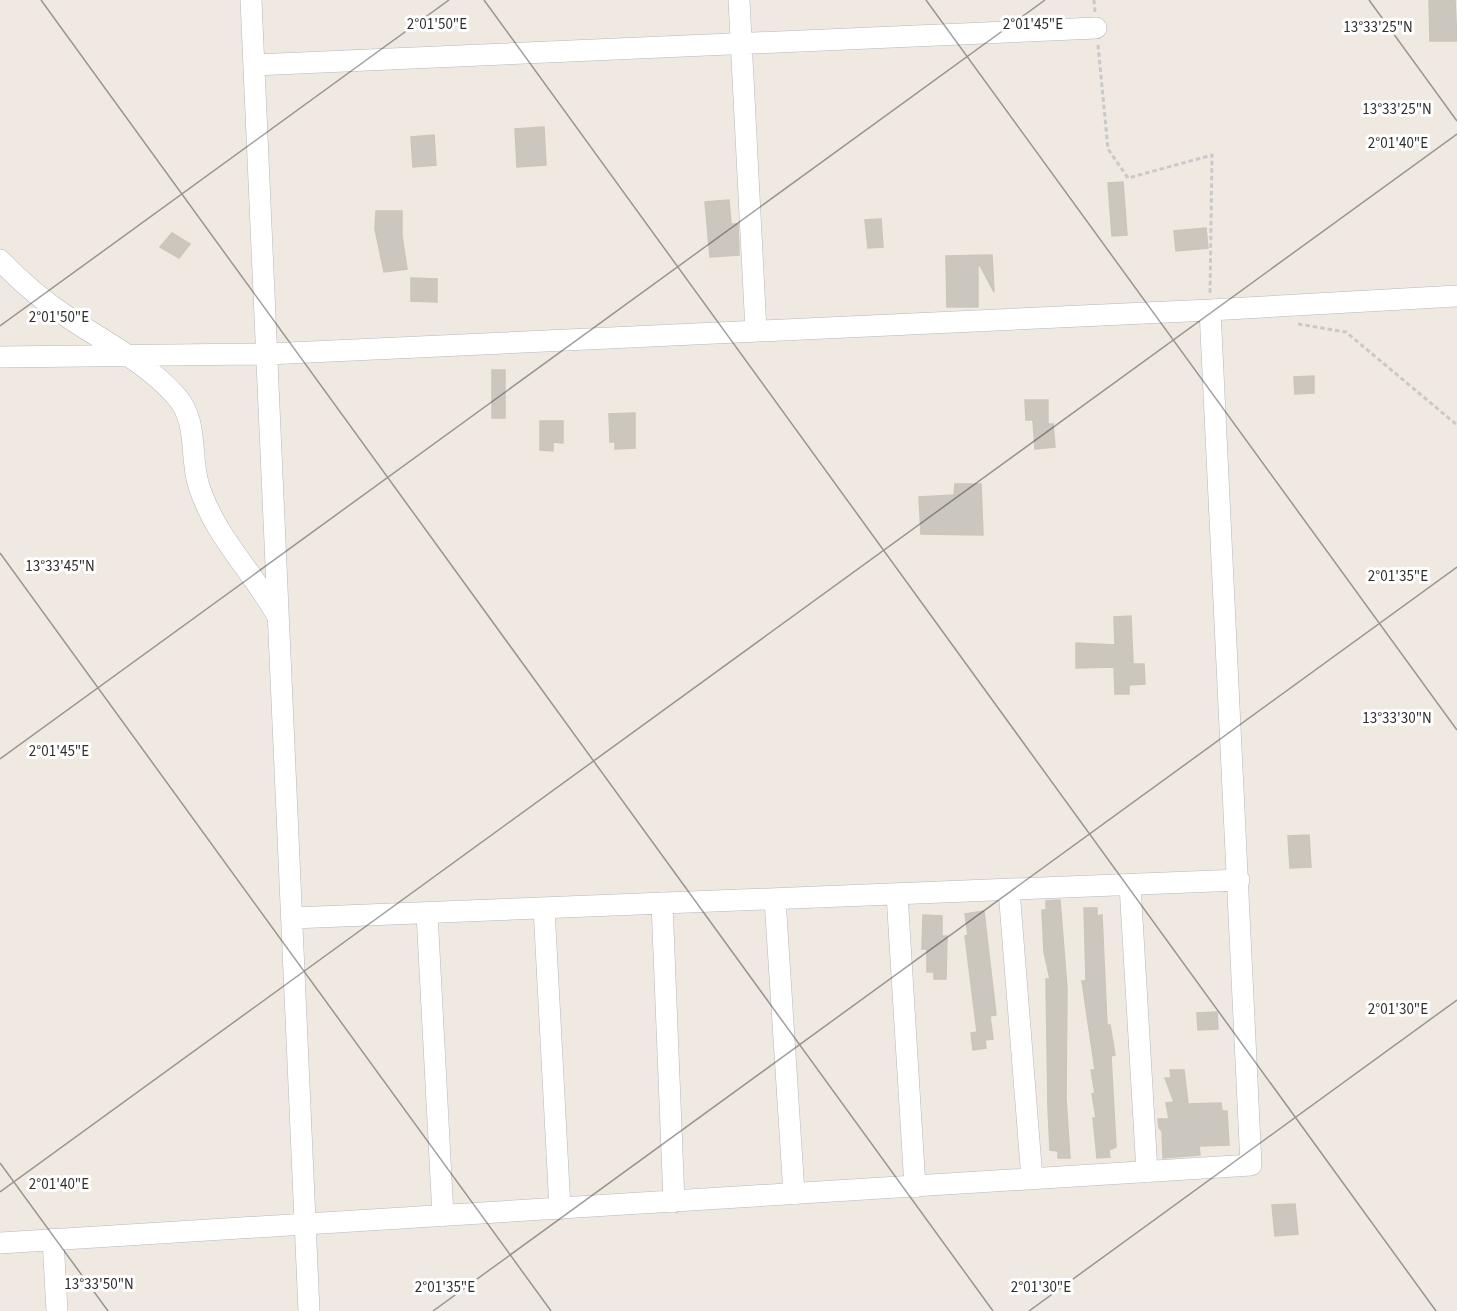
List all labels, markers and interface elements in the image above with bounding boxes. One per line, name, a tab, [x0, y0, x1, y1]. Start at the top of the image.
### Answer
text: 2°01'50"E	[407, 14, 467, 35]
text: 2°01'45"E	[1003, 14, 1063, 35]
text: 13°33'25"N	[1343, 17, 1413, 38]
text: 13°33'25"N	[1362, 99, 1432, 120]
text: 2°01'40"E	[1368, 133, 1428, 154]
text: 2°01'50"E	[29, 307, 89, 328]
text: 13°33'45"N	[25, 556, 95, 577]
text: 2°01'35"E	[1368, 566, 1428, 587]
text: 13°33'30"N	[1362, 708, 1432, 729]
text: 2°01'45"E	[29, 741, 89, 762]
text: 2°01'30"E	[1368, 999, 1428, 1020]
text: 2°01'40"E	[29, 1174, 89, 1195]
text: 13°33'50"N	[64, 1274, 134, 1295]
text: 2°01'35"E	[415, 1277, 475, 1298]
text: 2°01'30"E	[1011, 1277, 1071, 1298]

